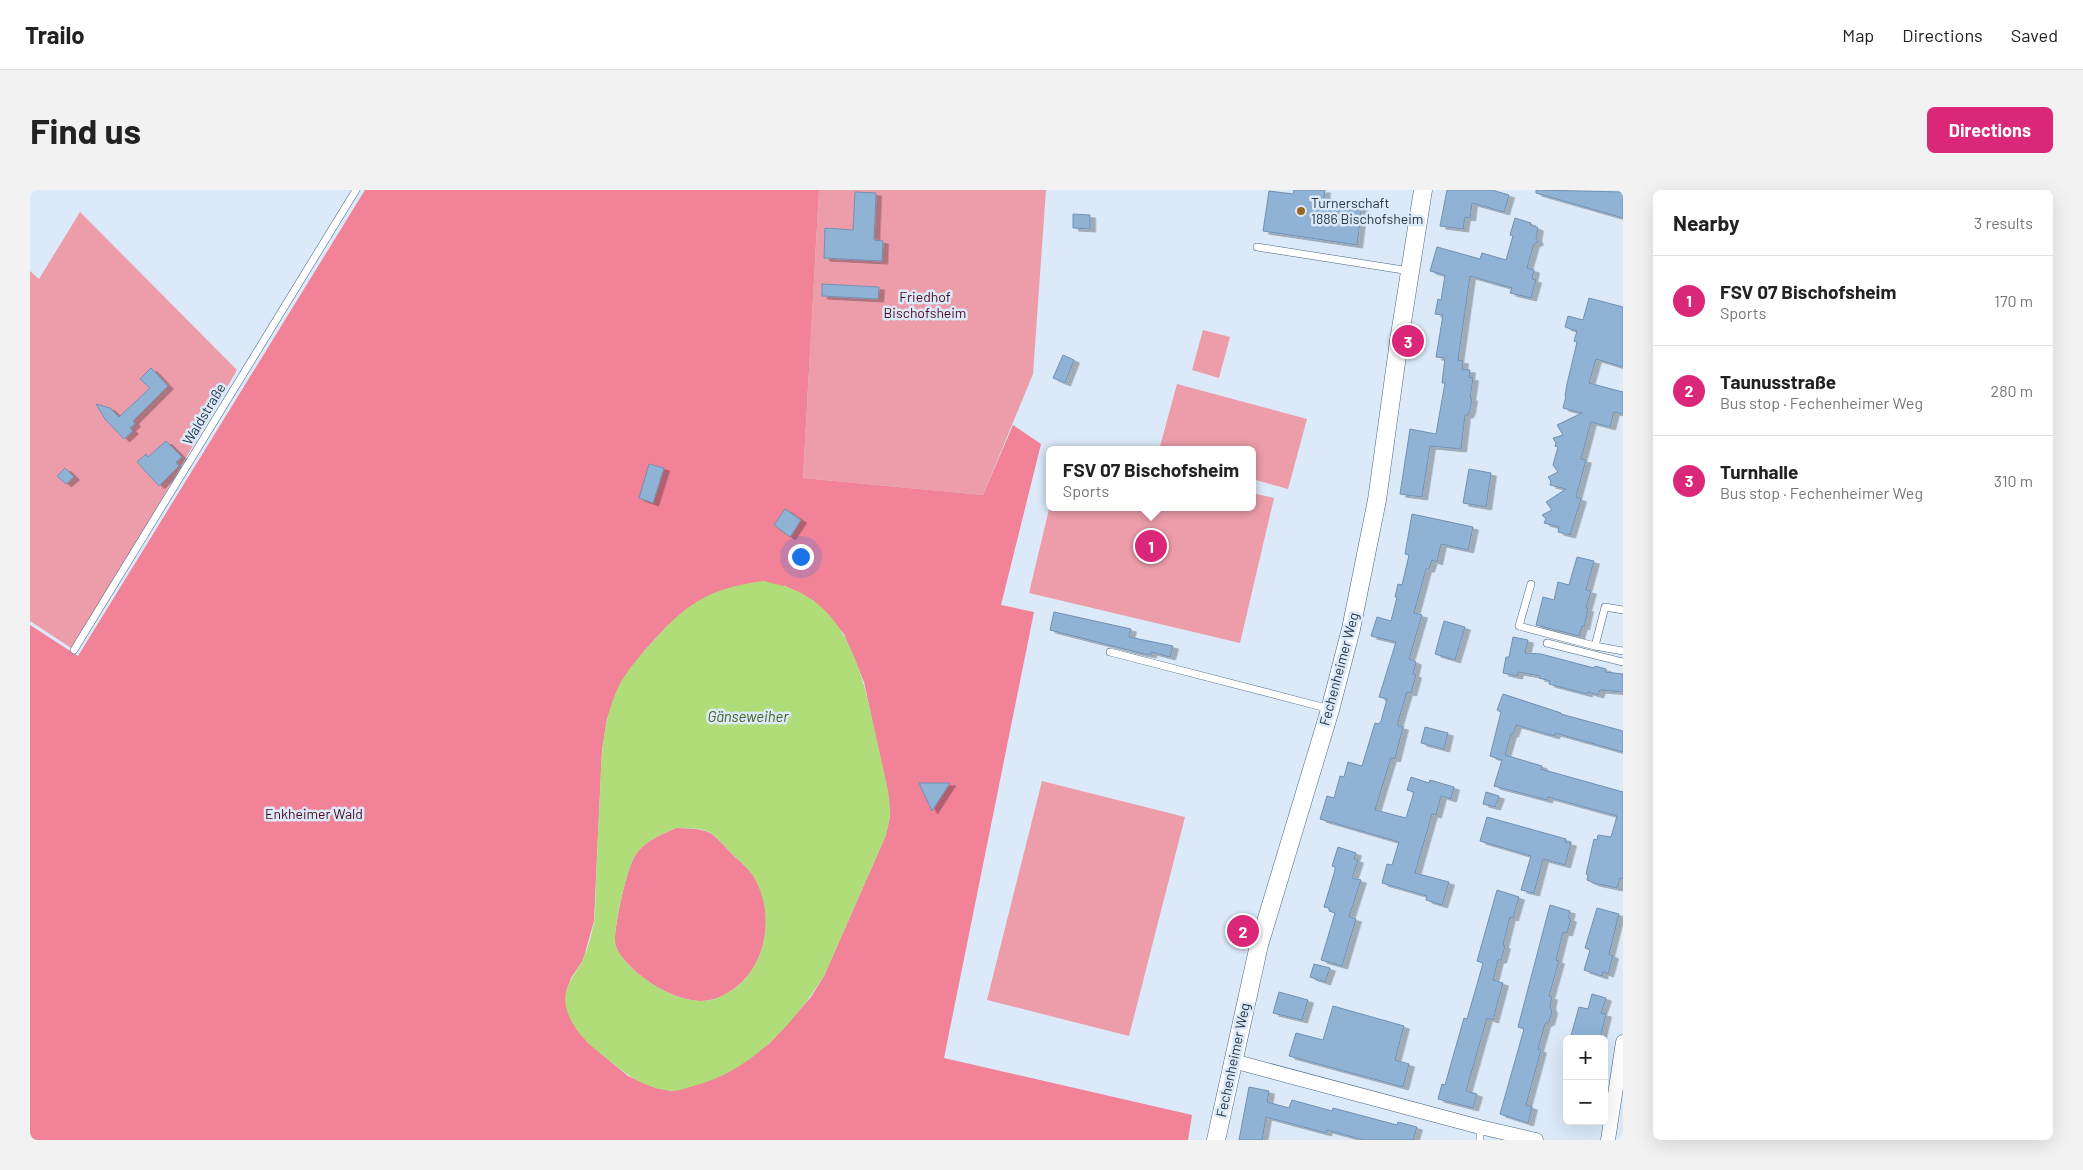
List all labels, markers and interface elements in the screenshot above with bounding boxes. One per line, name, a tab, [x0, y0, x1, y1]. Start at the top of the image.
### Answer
text: Trailo	[25, 20, 85, 49]
text: Map	[1842, 24, 1874, 46]
text: Directions	[1902, 24, 1983, 46]
text: Saved	[2011, 24, 2058, 46]
button: Directions	[1927, 107, 2053, 153]
text: Find us	[30, 109, 141, 151]
place label: Turnerschaft 1886 Bischofsheim	[1311, 194, 1423, 227]
marker: Turnerschaft 1886 Bischofsheim	[1295, 205, 1307, 217]
text: Nearby	[1673, 210, 1739, 235]
text: 3 results	[1974, 213, 2033, 232]
text: FSV 07 Bischofsheim	[1720, 280, 1896, 303]
park label: Friedhof Bischofsheim	[884, 288, 966, 321]
text: 1	[1686, 291, 1692, 310]
text: 170 m	[1994, 291, 2033, 310]
text: Sports	[1720, 303, 1766, 322]
pin: 3	[1392, 322, 1424, 360]
text: Taunusstraße	[1720, 370, 1836, 393]
street label: Waldstraße	[179, 380, 229, 448]
text: 2	[1685, 381, 1693, 400]
text: 280 m	[1991, 381, 2033, 400]
text: Bus stop · Fechenheimer Weg	[1720, 393, 1923, 412]
popup	[1046, 446, 1256, 511]
text: FSV 07 Bischofsheim	[1063, 458, 1239, 481]
text: Turnhalle	[1720, 460, 1798, 483]
text: 3	[1685, 471, 1693, 490]
text: 310 m	[1994, 471, 2033, 490]
text: Sports	[1063, 481, 1109, 500]
text: Bus stop · Fechenheimer Weg	[1720, 483, 1923, 502]
pin: 1	[1135, 527, 1167, 565]
your location	[788, 544, 814, 570]
street label: Fechenheimer Weg	[1315, 610, 1362, 727]
water label: Gänseweiher	[707, 707, 789, 725]
park label: Enkheimer Wald	[265, 805, 363, 822]
pin: 2	[1227, 912, 1259, 950]
street label: Fechenheimer Weg	[1212, 1001, 1253, 1119]
map controls	[1563, 1035, 1608, 1125]
button: +	[1563, 1035, 1608, 1080]
button: −	[1563, 1080, 1608, 1125]

